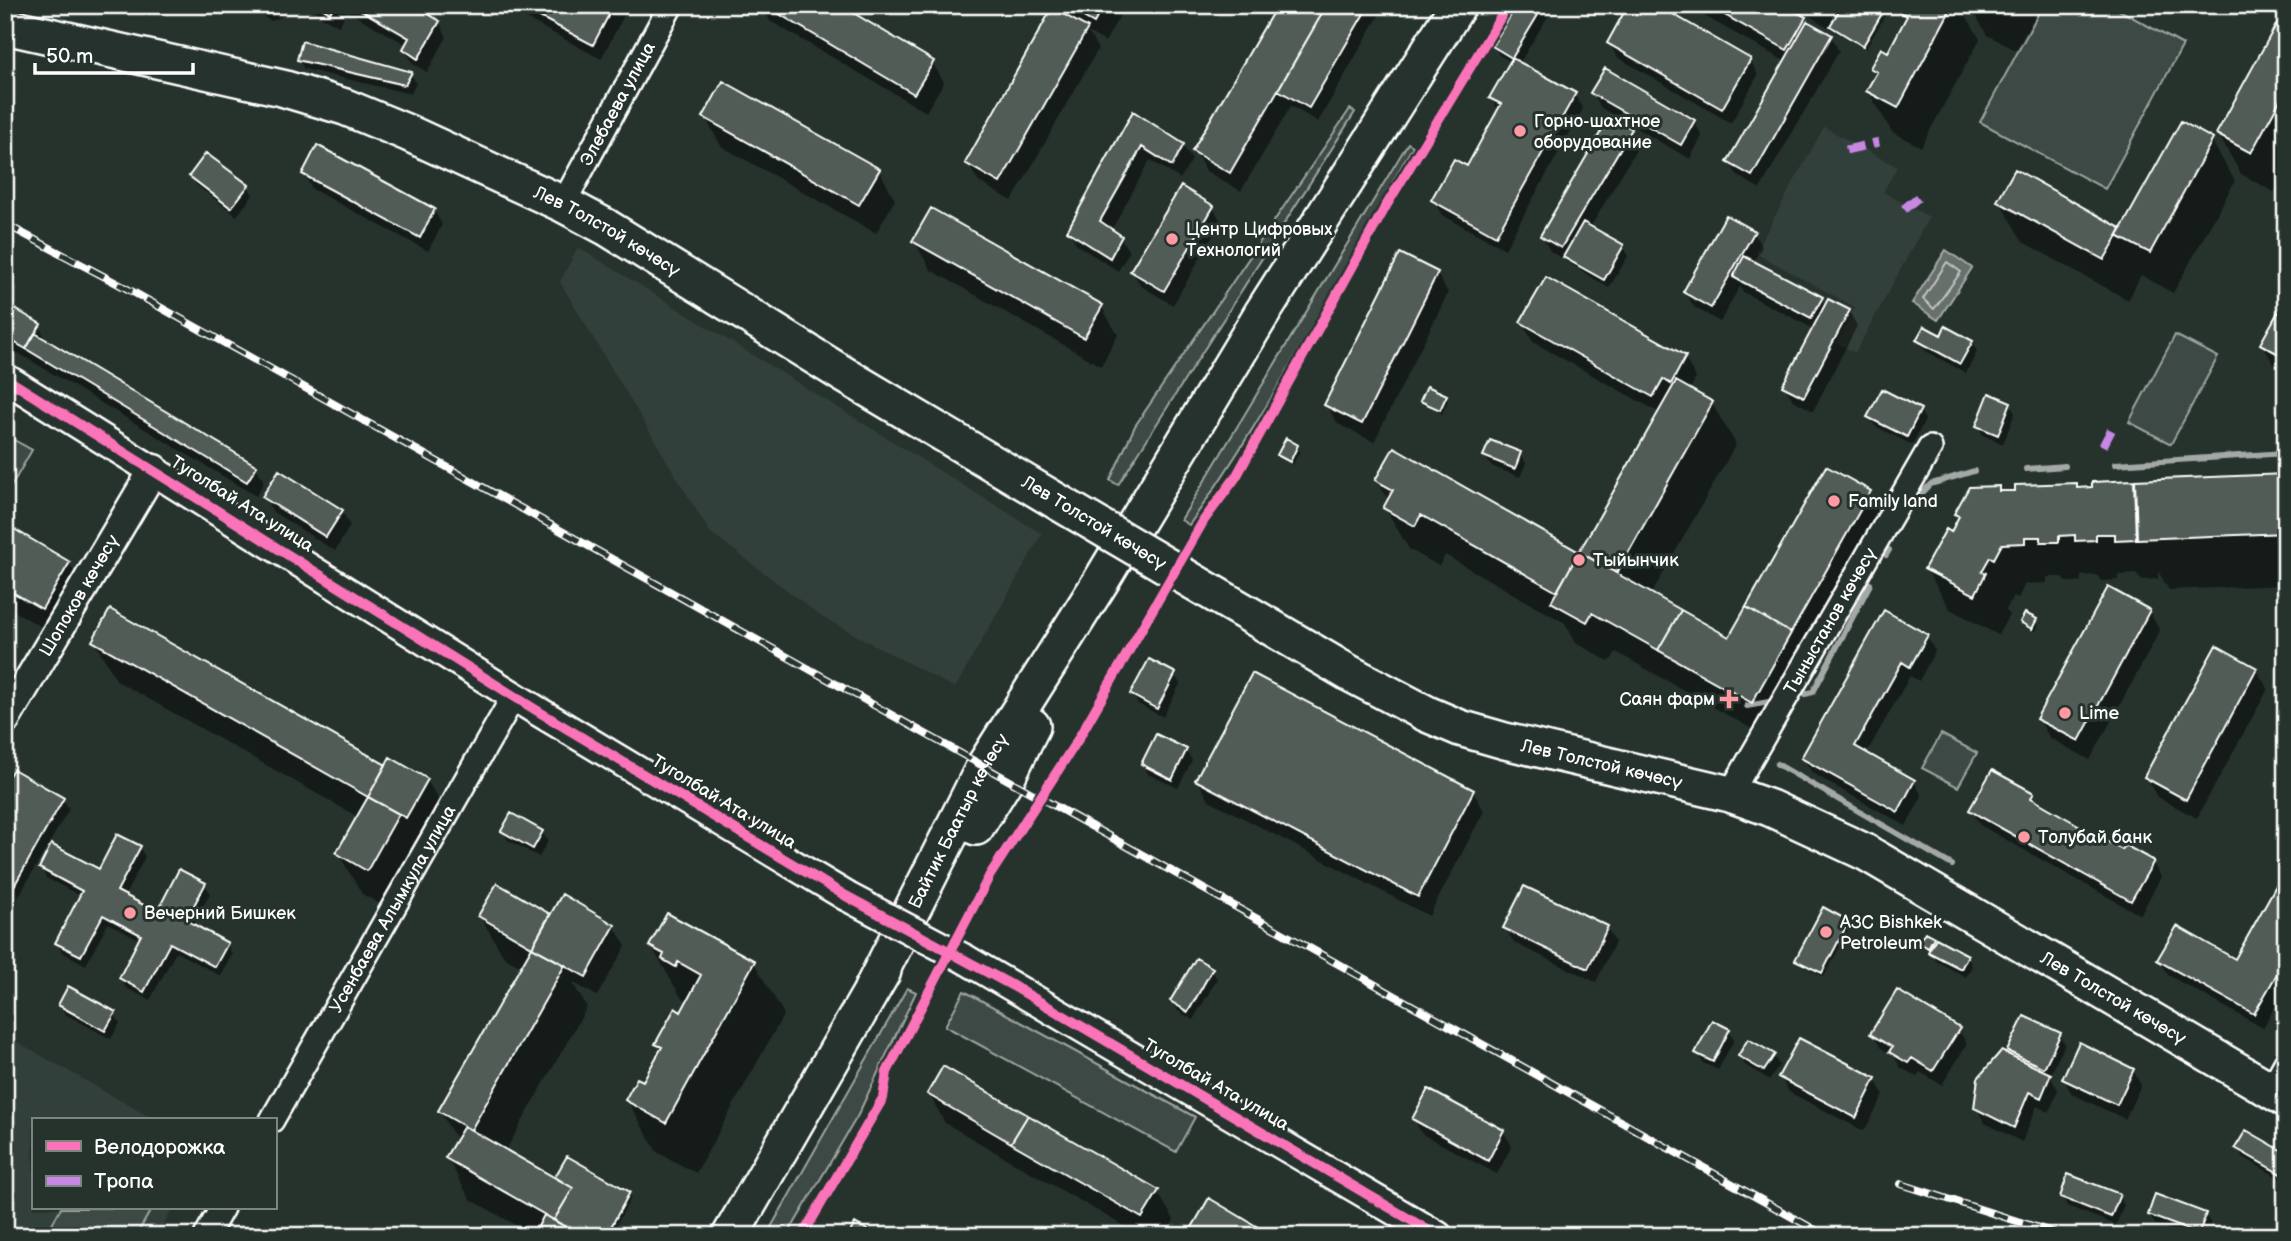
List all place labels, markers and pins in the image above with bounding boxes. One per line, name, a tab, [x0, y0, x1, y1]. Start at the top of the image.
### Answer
place label: Горно-шахтное оборудование	[1534, 111, 1660, 153]
marker: Горно-шахтное оборудование	[1512, 123, 1528, 139]
place label: Центр Цифровых Технологий	[1186, 219, 1332, 261]
marker: Центр Цифровых Технологий	[1164, 231, 1180, 247]
place label: Family land	[1848, 491, 1938, 512]
marker: Family land	[1826, 493, 1842, 509]
place label: Тыйынчик	[1593, 550, 1679, 571]
marker: Тыйынчик	[1571, 552, 1587, 568]
place label: Саян фарм	[1619, 689, 1715, 710]
marker: Саян фарм	[1721, 691, 1737, 707]
place label: Lime	[2079, 703, 2119, 724]
marker: Lime	[2057, 705, 2073, 721]
place label: Толубай банк	[2038, 827, 2153, 848]
marker: Толубай банк	[2016, 829, 2032, 845]
place label: Вечерний Бишкек	[144, 903, 296, 924]
marker: Вечерний Бишкек	[122, 905, 138, 921]
place label: АЗС Bishkek Petroleum	[1839, 912, 1942, 954]
marker: АЗС Bishkek Petroleum	[1818, 924, 1834, 940]

